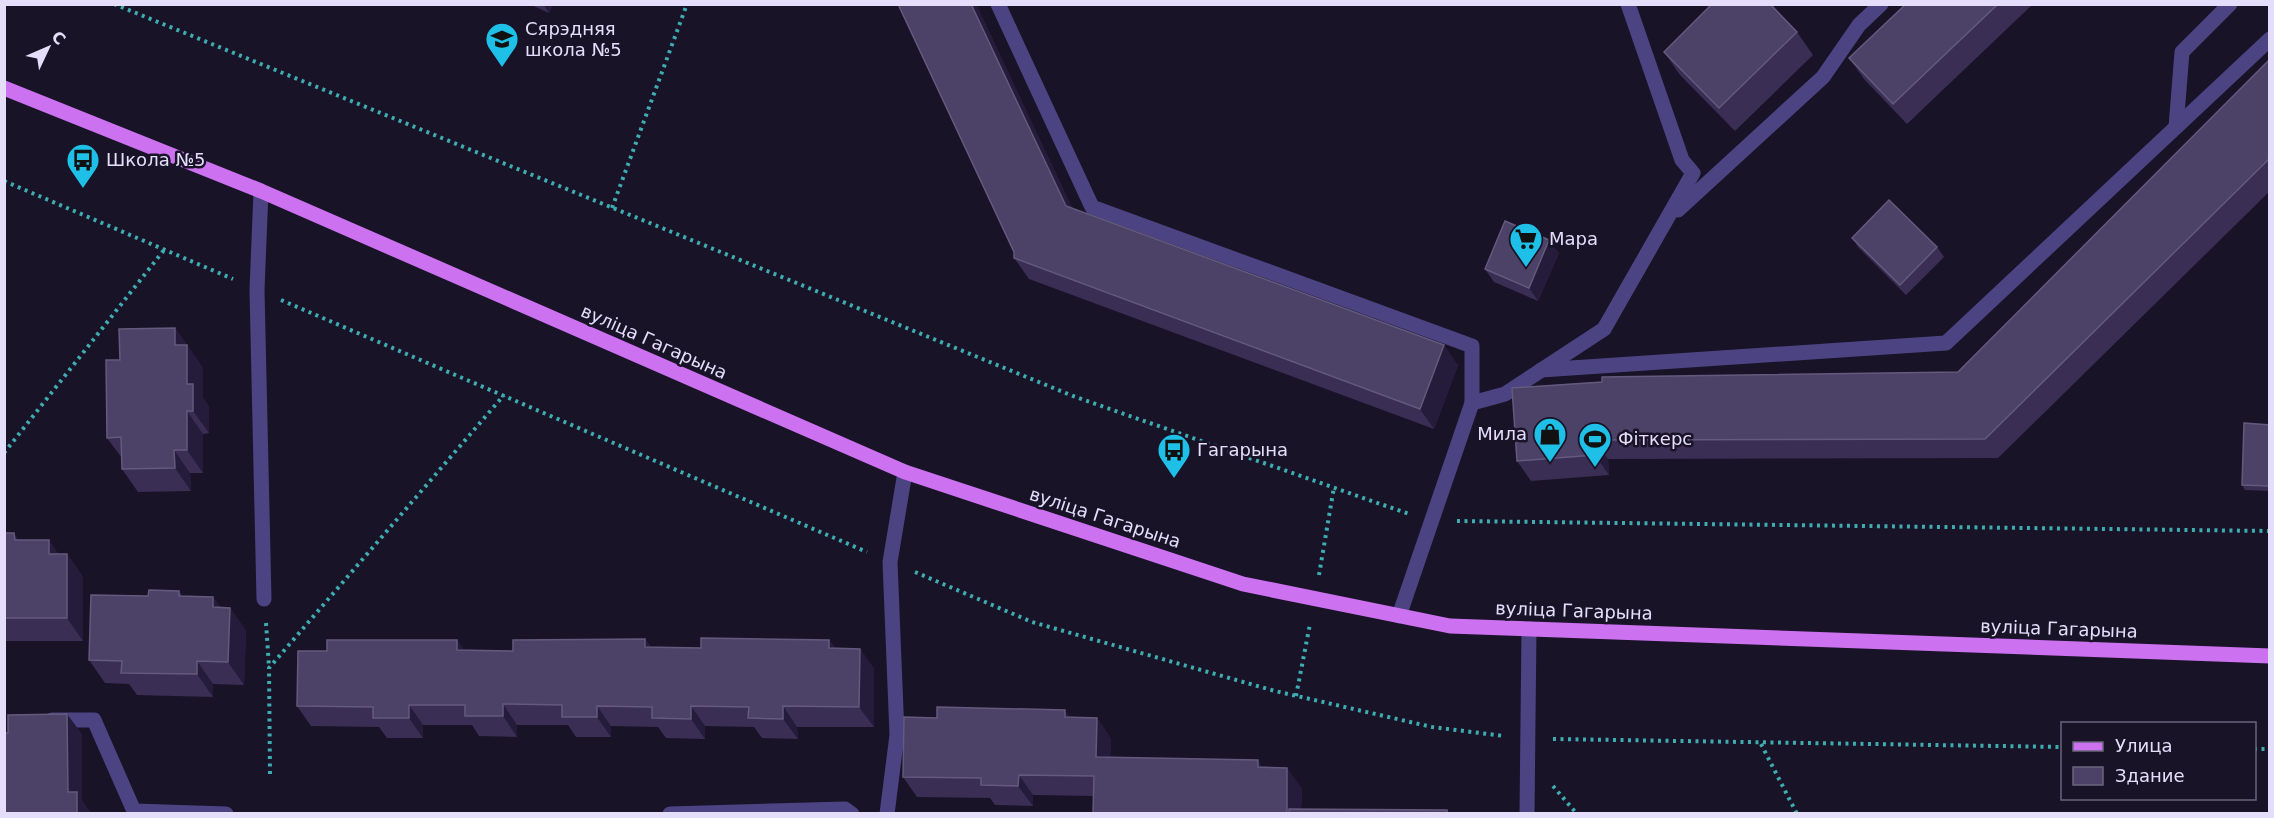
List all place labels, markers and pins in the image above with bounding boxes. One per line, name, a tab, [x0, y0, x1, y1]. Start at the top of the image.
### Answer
place label: Сярэдняя школа №5	[525, 18, 622, 60]
school or university icon: Сярэдняя школа №5	[484, 21, 520, 68]
bus stop icon: Школа №5	[65, 142, 101, 189]
place label: Школа №5	[106, 149, 206, 170]
supermarket icon: Мара	[1508, 221, 1544, 268]
place label: Мара	[1549, 228, 1598, 249]
shop icon: Мила	[1532, 416, 1568, 463]
sports icon: Фіткерс	[1577, 421, 1613, 468]
place label: Мила	[1477, 423, 1527, 444]
place label: Фіткерс	[1618, 428, 1692, 449]
bus stop icon: Гагарына	[1156, 432, 1192, 479]
place label: Гагарына	[1197, 439, 1288, 460]

